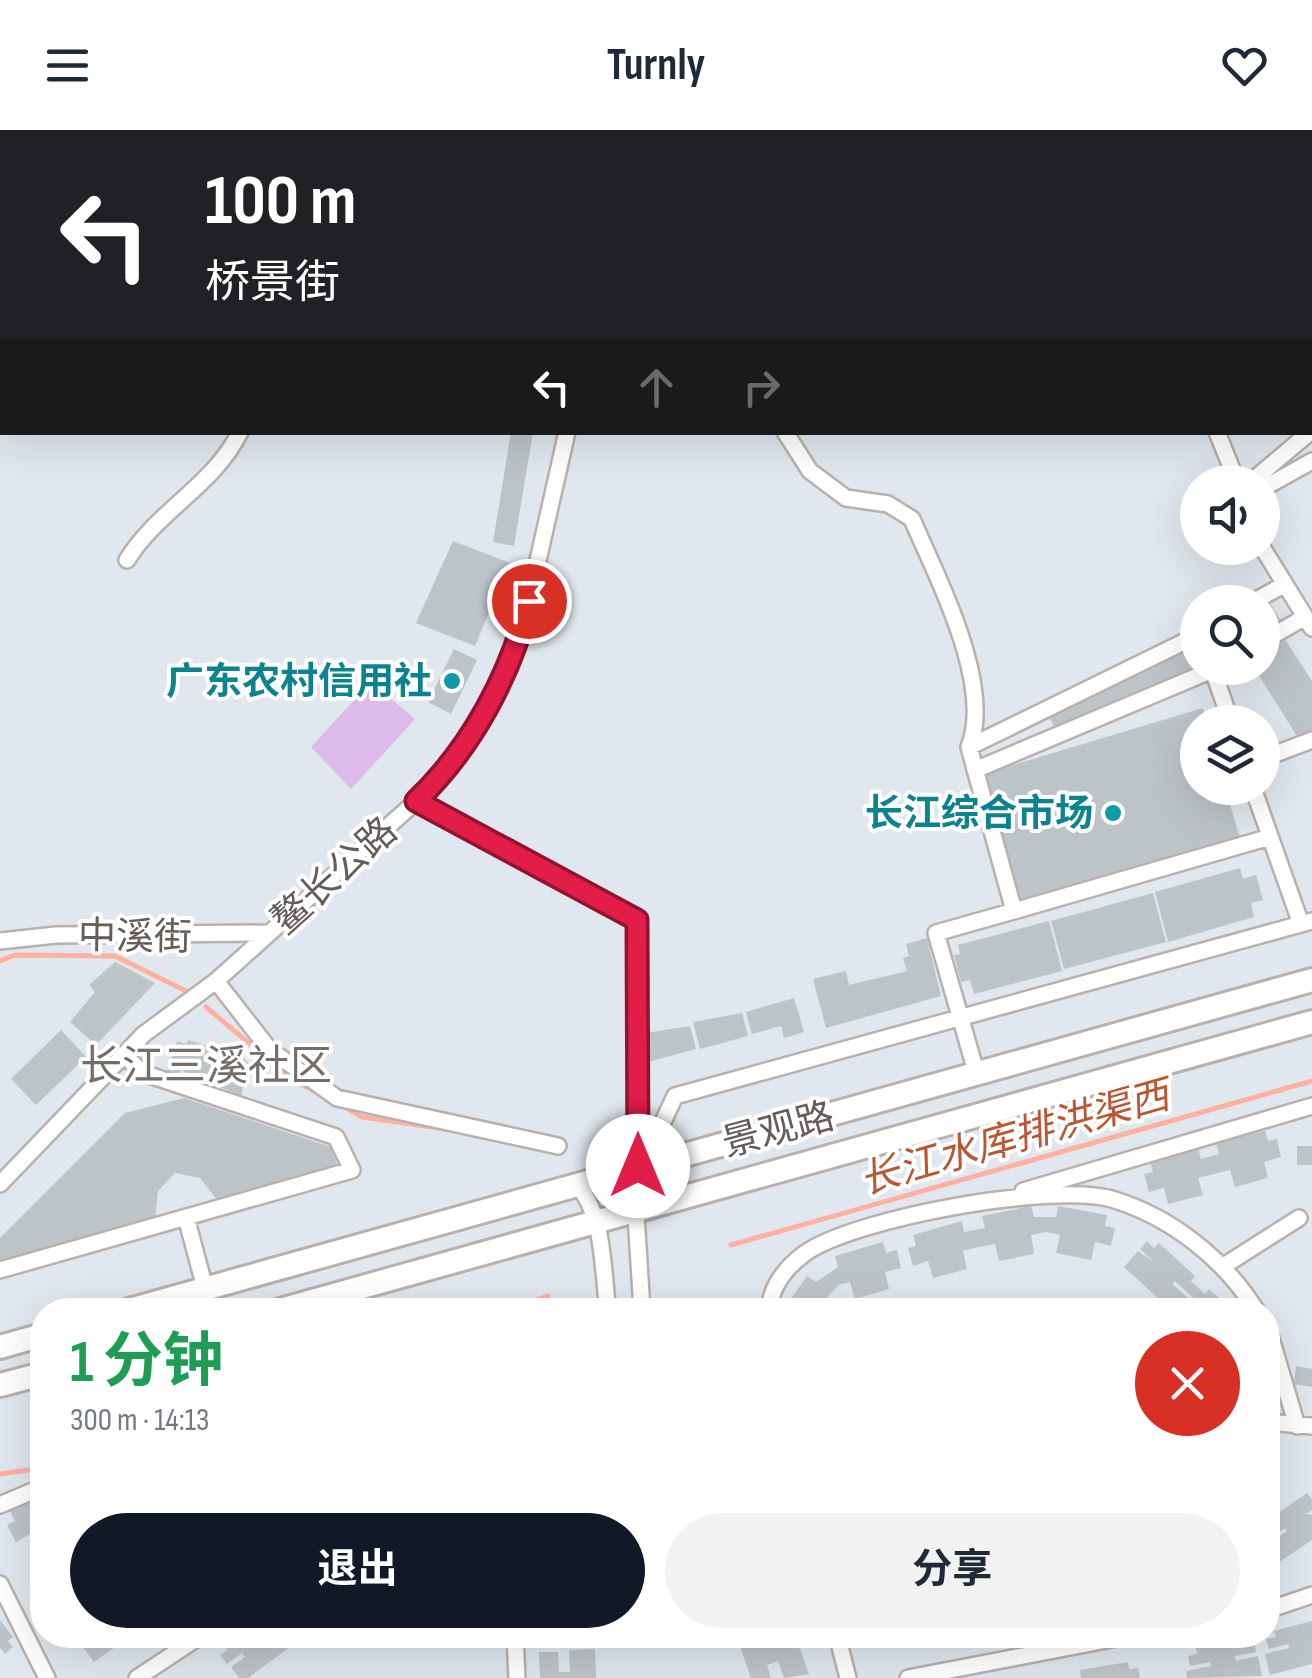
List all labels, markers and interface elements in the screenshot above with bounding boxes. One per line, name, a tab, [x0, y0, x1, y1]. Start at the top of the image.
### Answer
icon: menu	[40, 38, 95, 93]
text: Turnly	[607, 38, 705, 93]
icon: heart	[1217, 38, 1272, 93]
text: 100 m	[205, 160, 356, 244]
icon: left	[40, 170, 170, 300]
text: 桥景街	[205, 256, 340, 311]
icon: left	[524, 360, 579, 415]
icon: ahead	[629, 360, 684, 415]
icon: right	[734, 360, 789, 415]
map controls	[1180, 465, 1280, 805]
button: sound	[1180, 465, 1280, 565]
pin	[487, 559, 572, 644]
icon: arrive	[502, 574, 557, 629]
button: search	[1180, 585, 1280, 685]
place label: 广东农村信用社	[166, 660, 432, 705]
marker: 广东农村信用社	[441, 670, 463, 692]
button: layers	[1180, 705, 1280, 805]
place label: 长江综合市场	[865, 792, 1093, 837]
marker: 长江综合市场	[1102, 802, 1124, 824]
street label: 鳌长公路	[263, 809, 407, 944]
street label: 中溪街	[78, 914, 192, 961]
district label: 长江三溪社区	[80, 1042, 332, 1093]
water label: 长江水库排洪渠西	[854, 1070, 1181, 1206]
street label: 景观路	[717, 1094, 839, 1167]
position arrow	[586, 1114, 690, 1218]
text: 1 分钟	[70, 1327, 223, 1399]
button: close	[1135, 1331, 1240, 1436]
text: 300 m · 14:13	[70, 1401, 209, 1440]
button: 退出	[70, 1513, 645, 1628]
button: 分享	[665, 1513, 1240, 1628]

